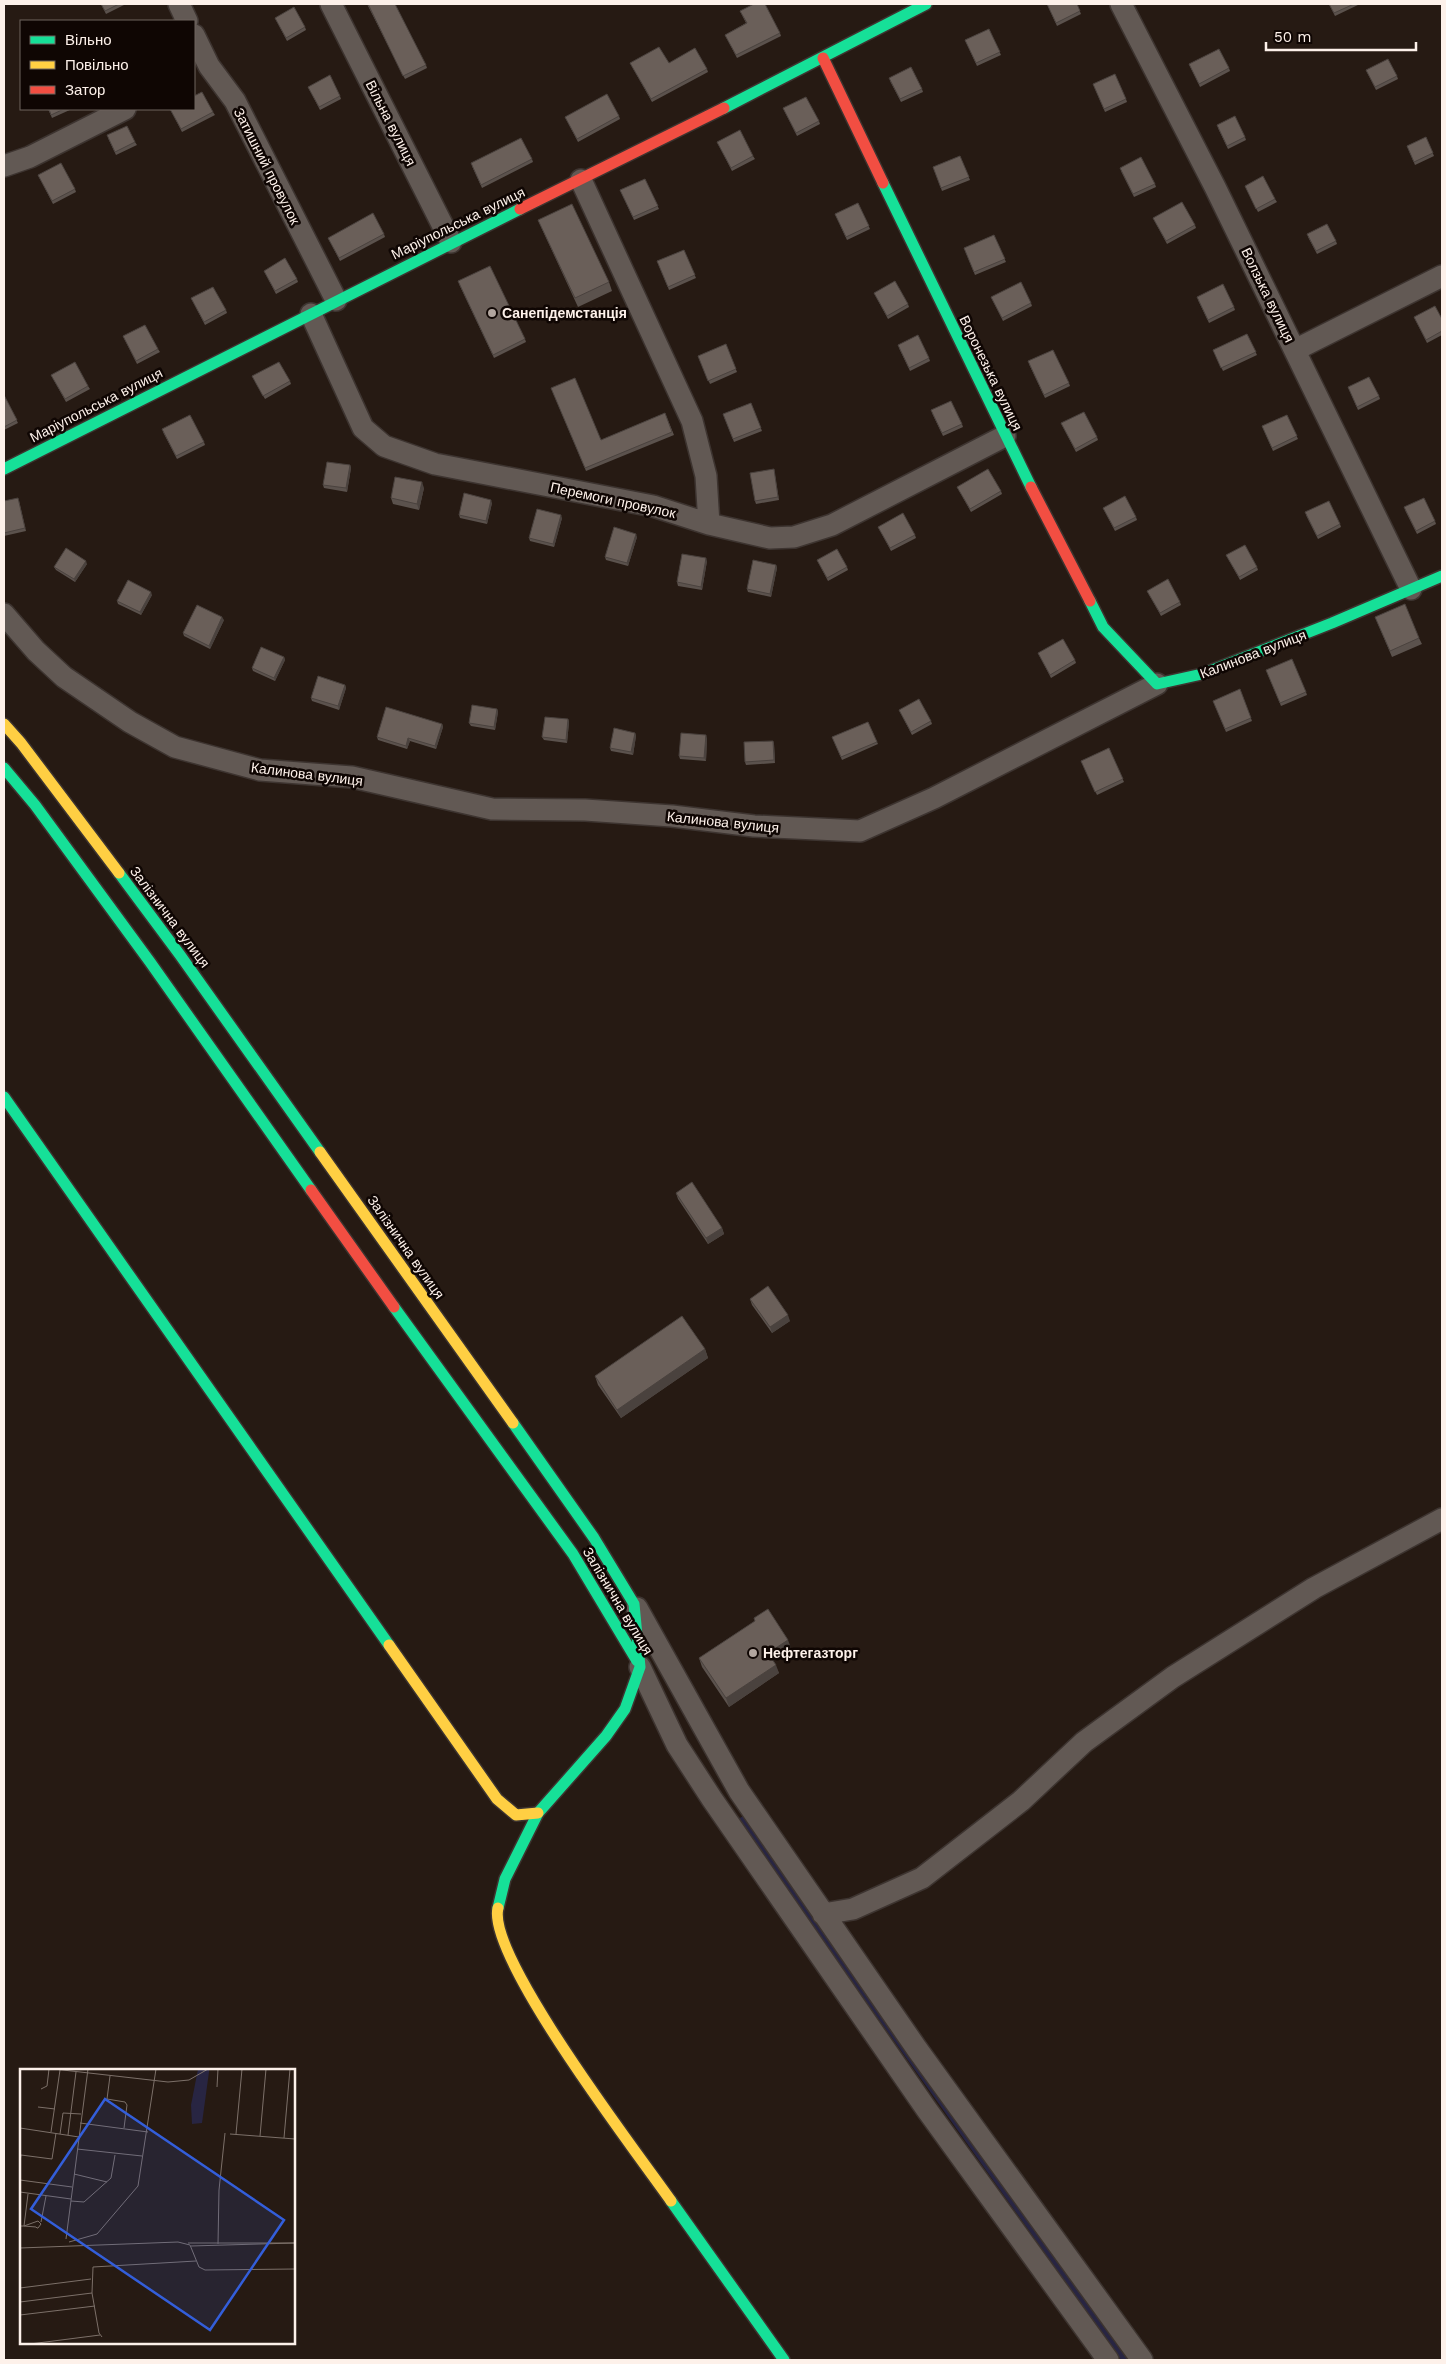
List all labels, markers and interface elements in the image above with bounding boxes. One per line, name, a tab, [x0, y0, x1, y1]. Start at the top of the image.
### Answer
legend	[20, 20, 195, 110]
scale bar	[1266, 20, 1416, 52]
text: 50 m	[1274, 28, 1311, 46]
text: Вільно	[65, 31, 112, 49]
text: Повільно	[65, 56, 129, 74]
street label: Вільна вулиця	[363, 78, 419, 168]
text: Затор	[65, 81, 105, 99]
street label: Затишний провулок	[231, 105, 304, 228]
street label: Маріупольська вулиця	[389, 184, 527, 262]
street label: Волзька вулиця	[1238, 245, 1298, 345]
place label: Санепідемстанція	[502, 305, 627, 321]
marker: Санепідемстанція	[486, 307, 498, 319]
street label: Воронезька вулиця	[956, 313, 1026, 433]
street label: Маріупольська вулиця	[27, 365, 165, 445]
street label: Перемоги провулок	[549, 479, 678, 521]
street label: Калинова вулиця	[1198, 626, 1308, 682]
street label: Калинова вулиця	[250, 759, 364, 789]
street label: Калинова вулиця	[666, 808, 780, 836]
street label: Залізнична вулиця	[127, 863, 213, 971]
street label: Залізнична вулиця	[364, 1192, 448, 1302]
street label: Залізнична вулиця	[580, 1544, 656, 1658]
place label: Нефтегазторг	[763, 1645, 858, 1661]
marker: Нефтегазторг	[747, 1647, 759, 1659]
inset map	[20, 2069, 295, 2344]

